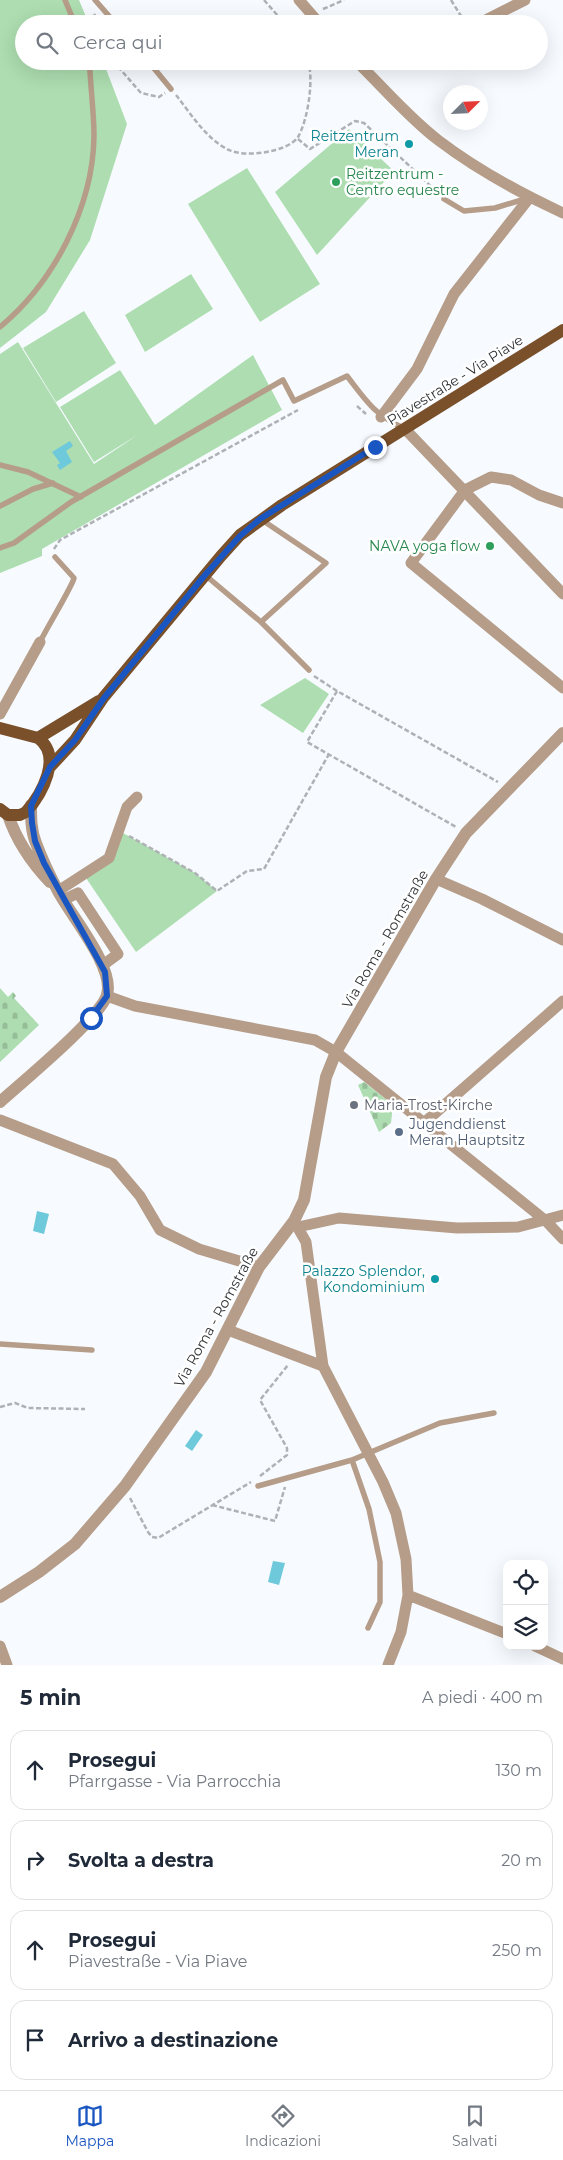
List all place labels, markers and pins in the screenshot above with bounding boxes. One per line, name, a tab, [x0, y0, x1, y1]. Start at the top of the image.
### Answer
place label: Reitzentrum Meran	[311, 127, 399, 161]
marker: Reitzentrum Meran	[403, 138, 415, 150]
place label: Reitzentrum - Centro equestre	[346, 165, 459, 199]
marker: Reitzentrum - Centro equestre	[330, 176, 342, 188]
place label: NAVA yoga flow	[369, 537, 481, 555]
marker: NAVA yoga flow	[484, 540, 496, 552]
place label: Maria-Trost-Kirche	[364, 1096, 493, 1114]
marker: Maria-Trost-Kirche	[348, 1099, 360, 1111]
place label: Jugenddienst Meran Hauptsitz	[408, 1115, 525, 1149]
marker: Jugenddienst Meran Hauptsitz	[393, 1126, 405, 1138]
place label: Palazzo Splendor, Kondominium	[302, 1262, 425, 1296]
marker: Palazzo Splendor, Kondominium	[429, 1273, 441, 1285]

